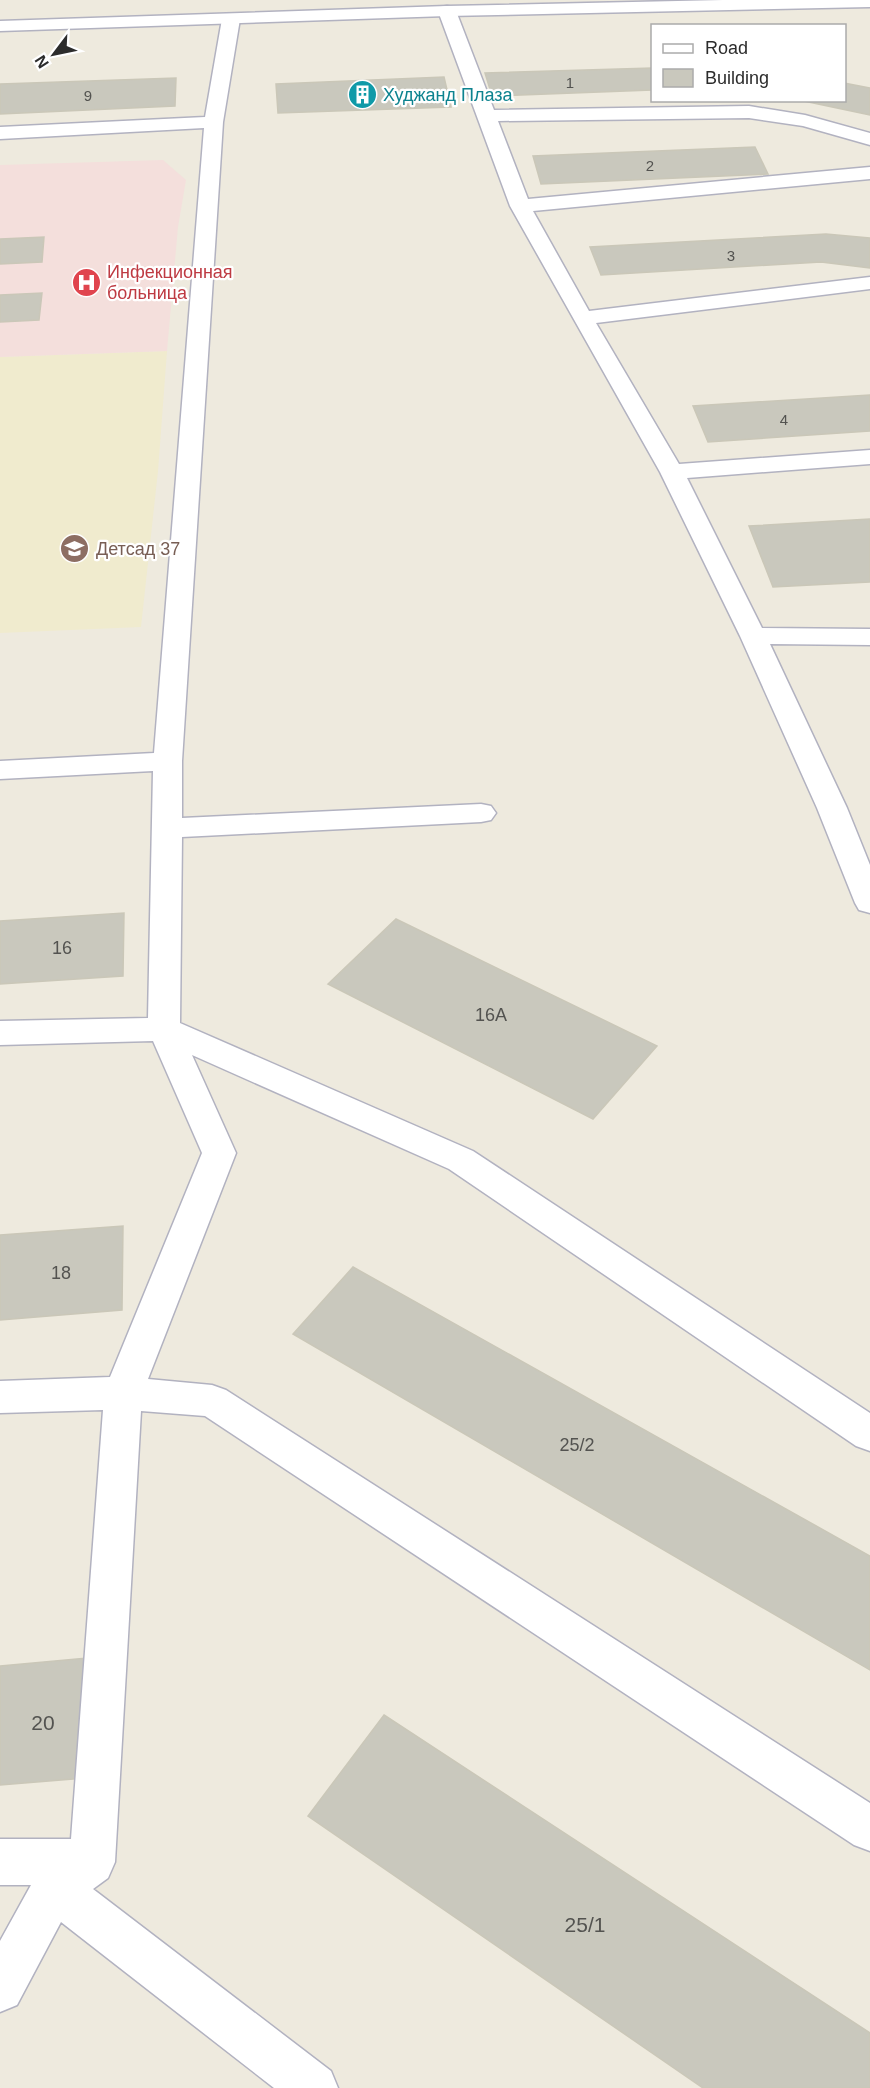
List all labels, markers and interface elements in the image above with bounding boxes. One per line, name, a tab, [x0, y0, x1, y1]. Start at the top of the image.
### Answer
north arrow	[24, 24, 84, 84]
legend	[651, 24, 846, 102]
text: Road	[705, 38, 748, 58]
text: N	[31, 52, 52, 71]
text: Building	[705, 68, 769, 88]
house number: 1	[566, 74, 574, 91]
building icon: Худжанд Плаза	[346, 79, 378, 111]
place label: Худжанд Плаза	[383, 85, 514, 105]
house number: 9	[84, 87, 92, 104]
house number: 2	[646, 157, 654, 174]
house number: 3	[727, 247, 735, 264]
place label: Инфекционная больница	[107, 262, 233, 303]
hospital icon: Инфекционная больница	[70, 266, 102, 298]
house number: 4	[780, 411, 788, 428]
school or university icon: Детсад 37	[59, 533, 91, 565]
place label: Детсад 37	[96, 539, 180, 559]
house number: 16	[52, 938, 72, 958]
house number: 16А	[475, 1005, 507, 1025]
house number: 18	[51, 1263, 71, 1283]
house number: 25/2	[559, 1435, 595, 1455]
house number: 20	[31, 1711, 55, 1734]
house number: 25/1	[565, 1913, 605, 1936]

